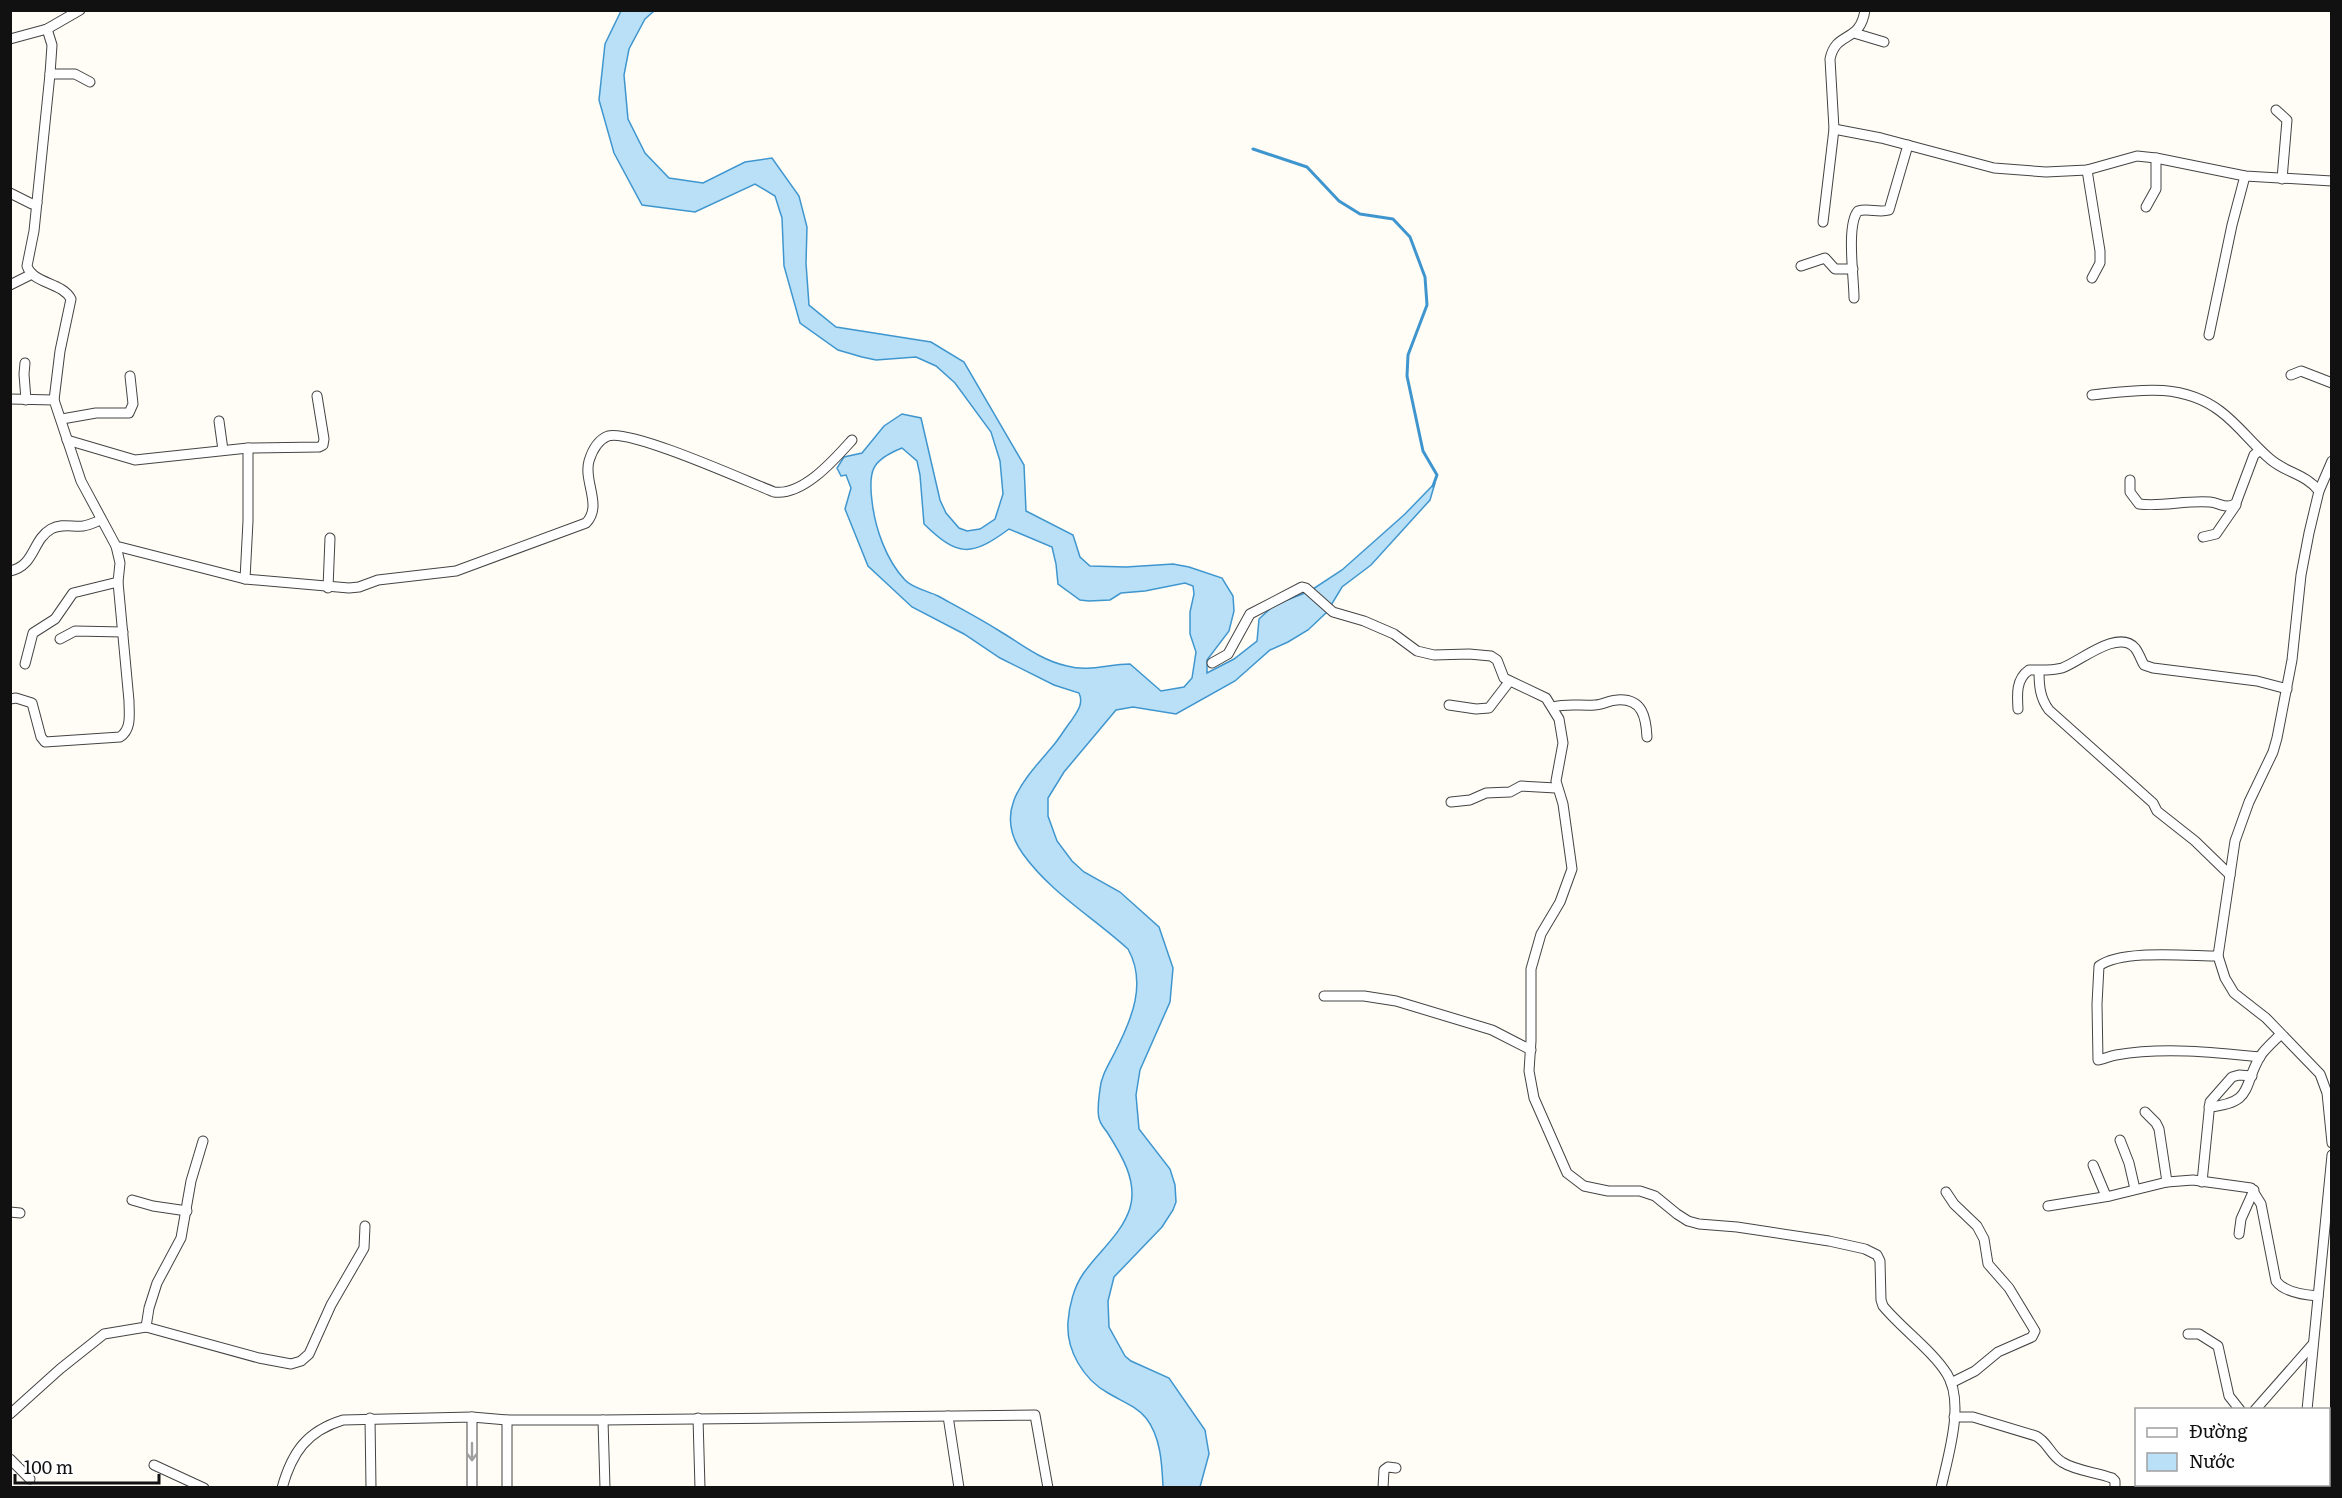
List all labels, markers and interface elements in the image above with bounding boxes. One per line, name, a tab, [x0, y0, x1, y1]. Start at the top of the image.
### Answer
legend	[2135, 1408, 2330, 1486]
text: Đường	[2189, 1417, 2248, 1444]
one-way arrow	[466, 1442, 478, 1462]
scale bar	[15, 1447, 159, 1485]
text: Nước	[2189, 1447, 2235, 1474]
text: 100 m	[24, 1453, 73, 1480]

